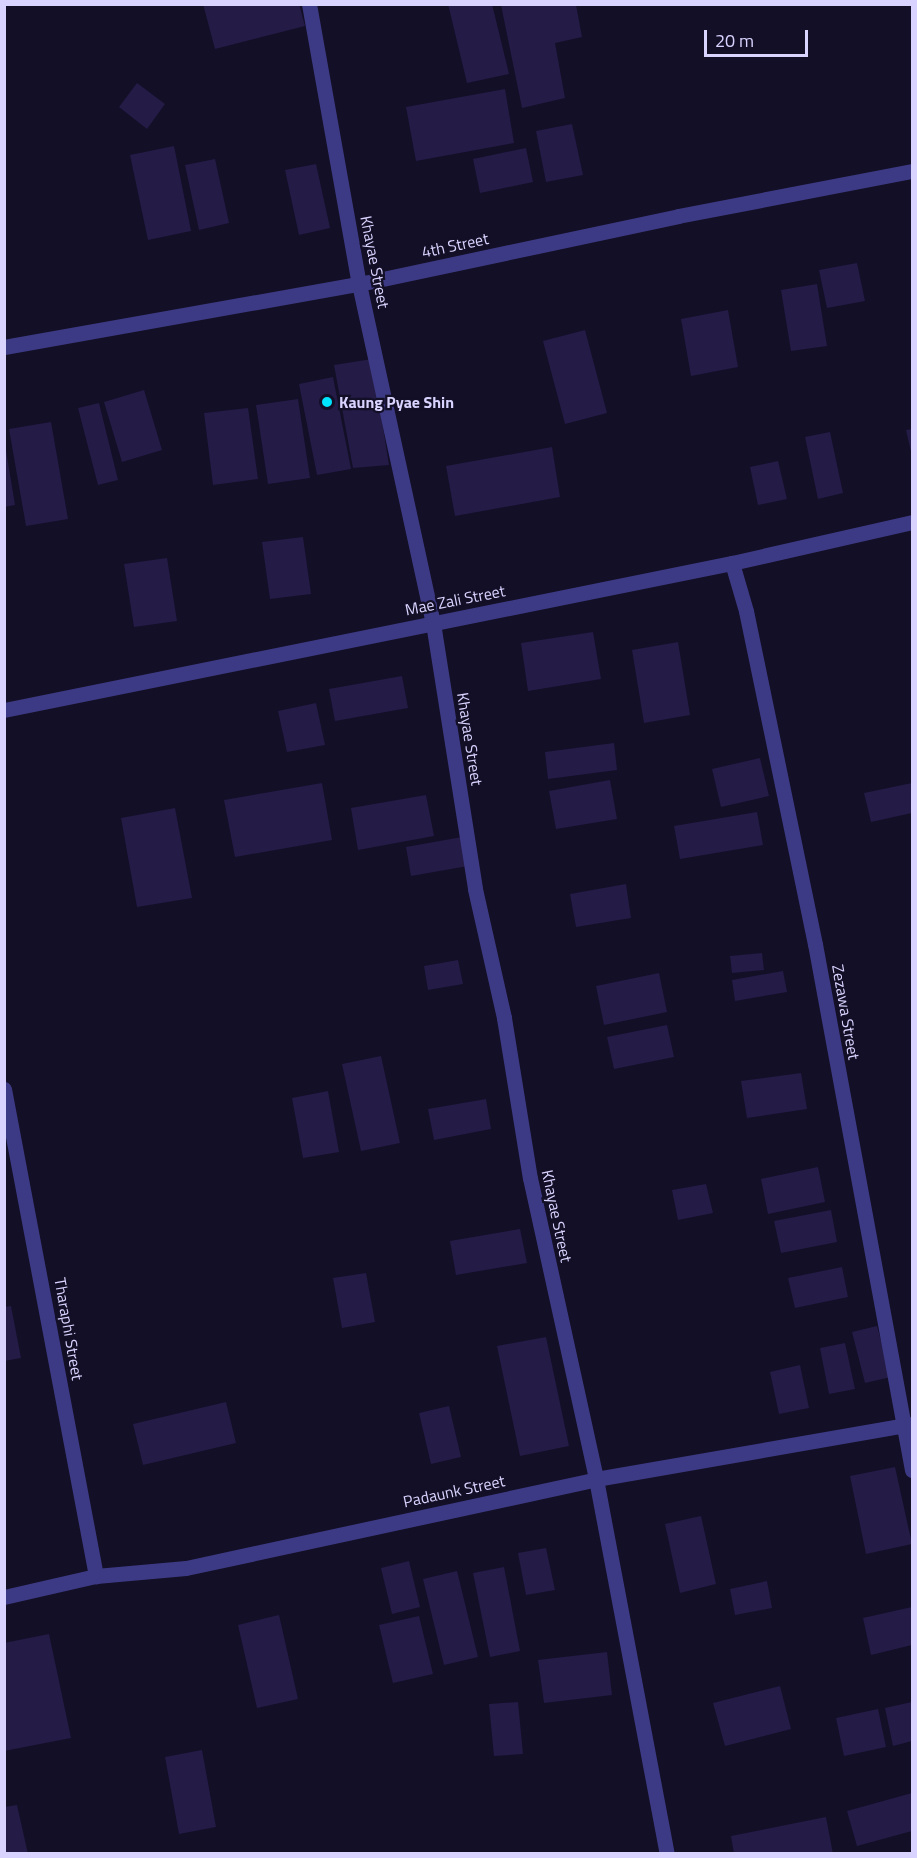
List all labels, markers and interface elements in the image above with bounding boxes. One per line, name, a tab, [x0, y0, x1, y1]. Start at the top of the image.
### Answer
scale bar	[707, 18, 810, 56]
text: 20 m	[715, 27, 754, 54]
street label: Khayae Street	[357, 214, 393, 310]
street label: 4th Street	[420, 229, 490, 261]
place label: Kaung Pyae Shin	[339, 392, 454, 412]
marker: Kaung Pyae Shin	[320, 395, 334, 409]
street label: Mae Zali Street	[403, 581, 507, 619]
street label: Khayae Street	[453, 691, 487, 787]
street label: Zezawa Street	[828, 963, 864, 1061]
street label: Khayae Street	[538, 1168, 576, 1264]
street label: Tharaphi Street	[51, 1276, 87, 1382]
street label: Padaunk Street	[401, 1471, 507, 1511]

